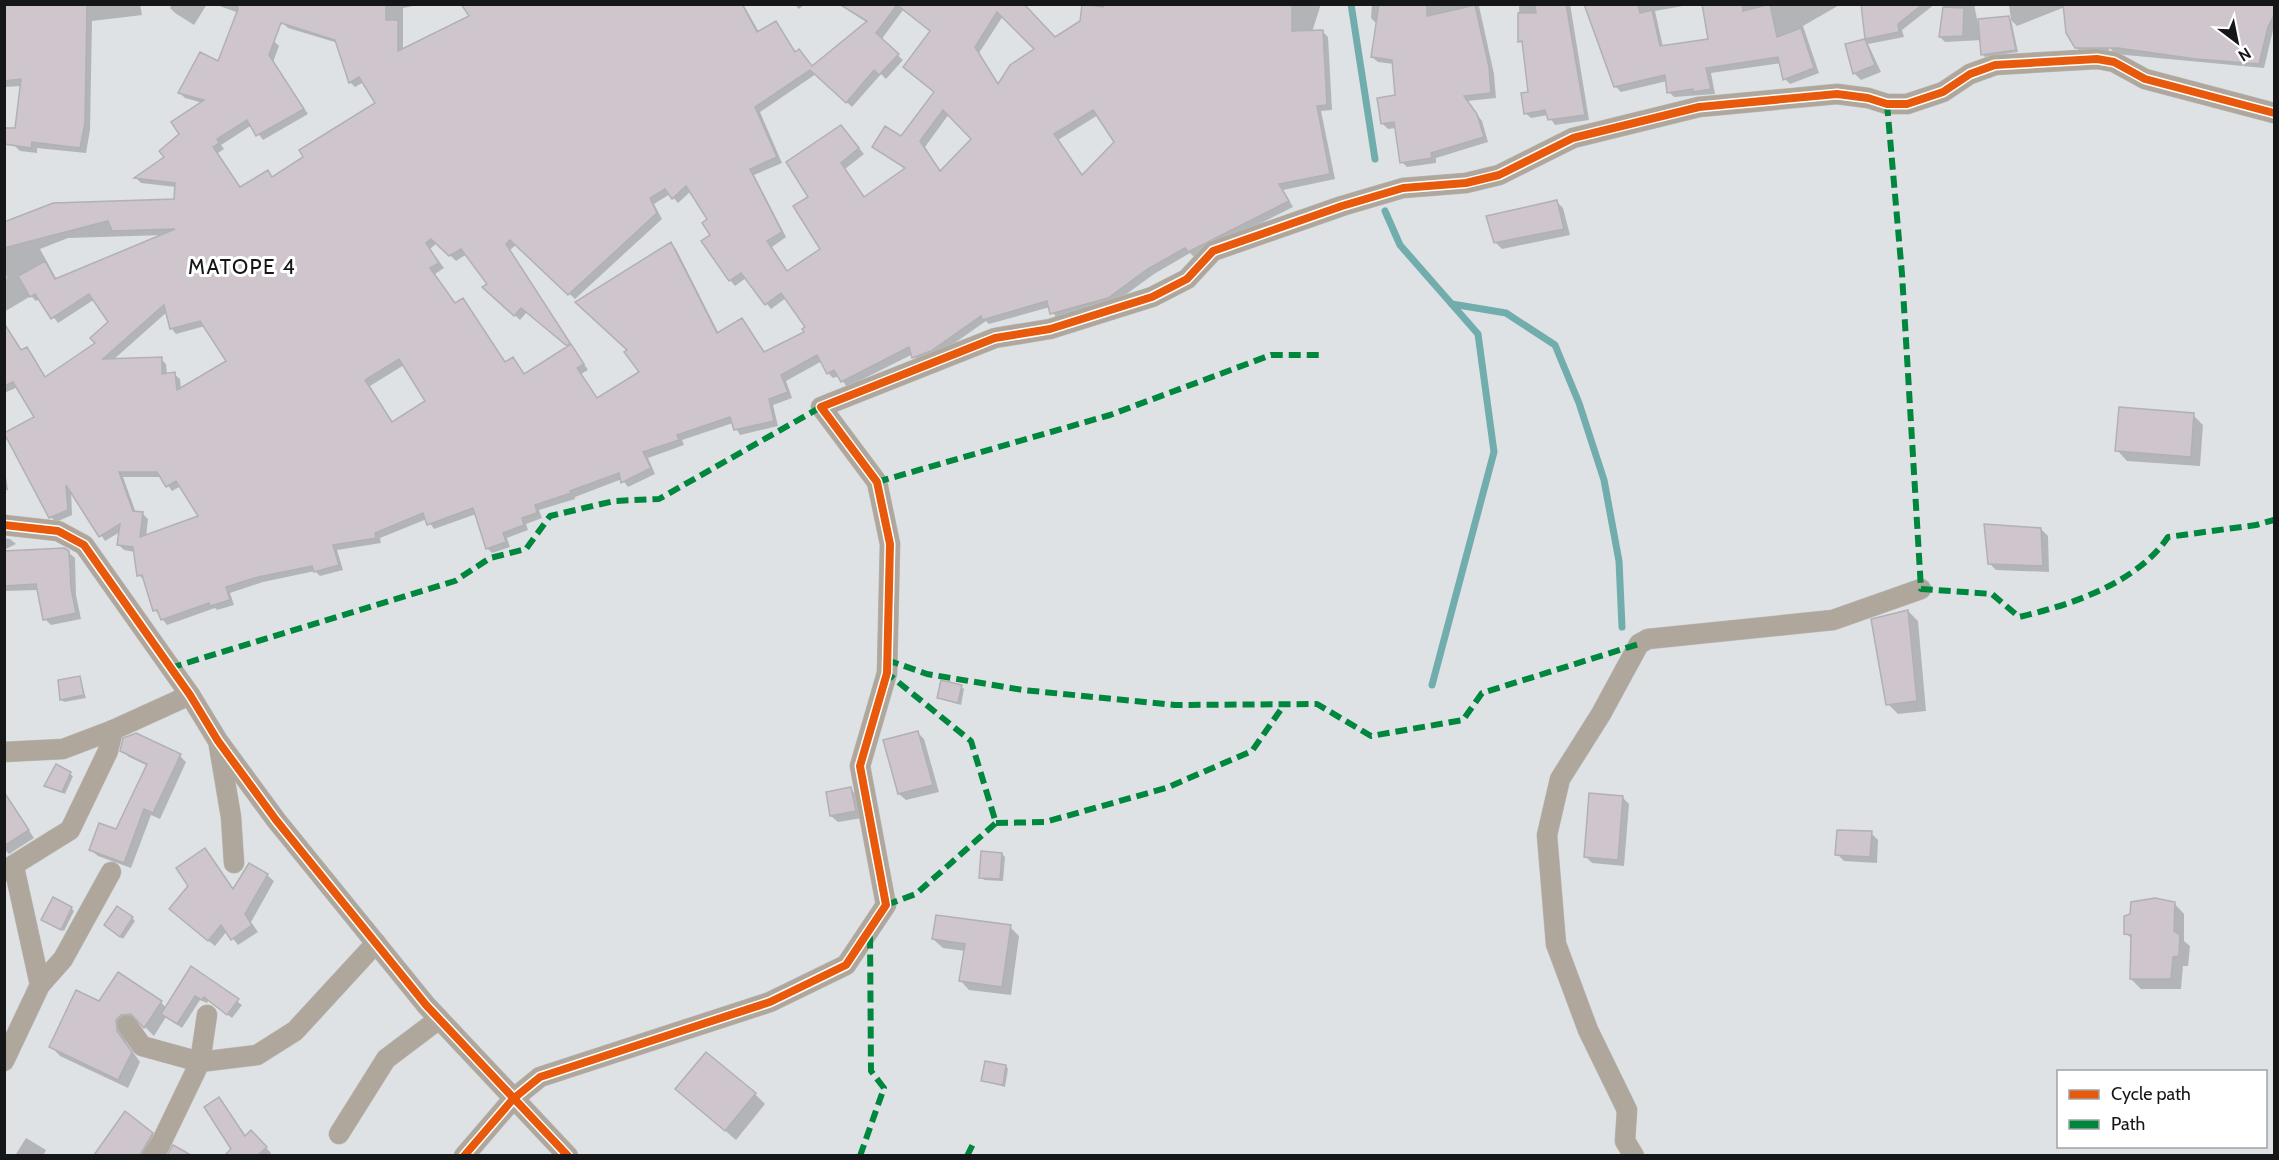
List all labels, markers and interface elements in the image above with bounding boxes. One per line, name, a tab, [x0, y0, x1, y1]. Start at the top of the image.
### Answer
north arrow	[2207, 12, 2267, 72]
text: N	[2235, 43, 2255, 65]
district label: MATOPE 4	[188, 254, 296, 279]
legend	[2057, 1070, 2267, 1148]
text: Cycle path	[2111, 1083, 2191, 1105]
text: Path	[2111, 1113, 2145, 1135]

